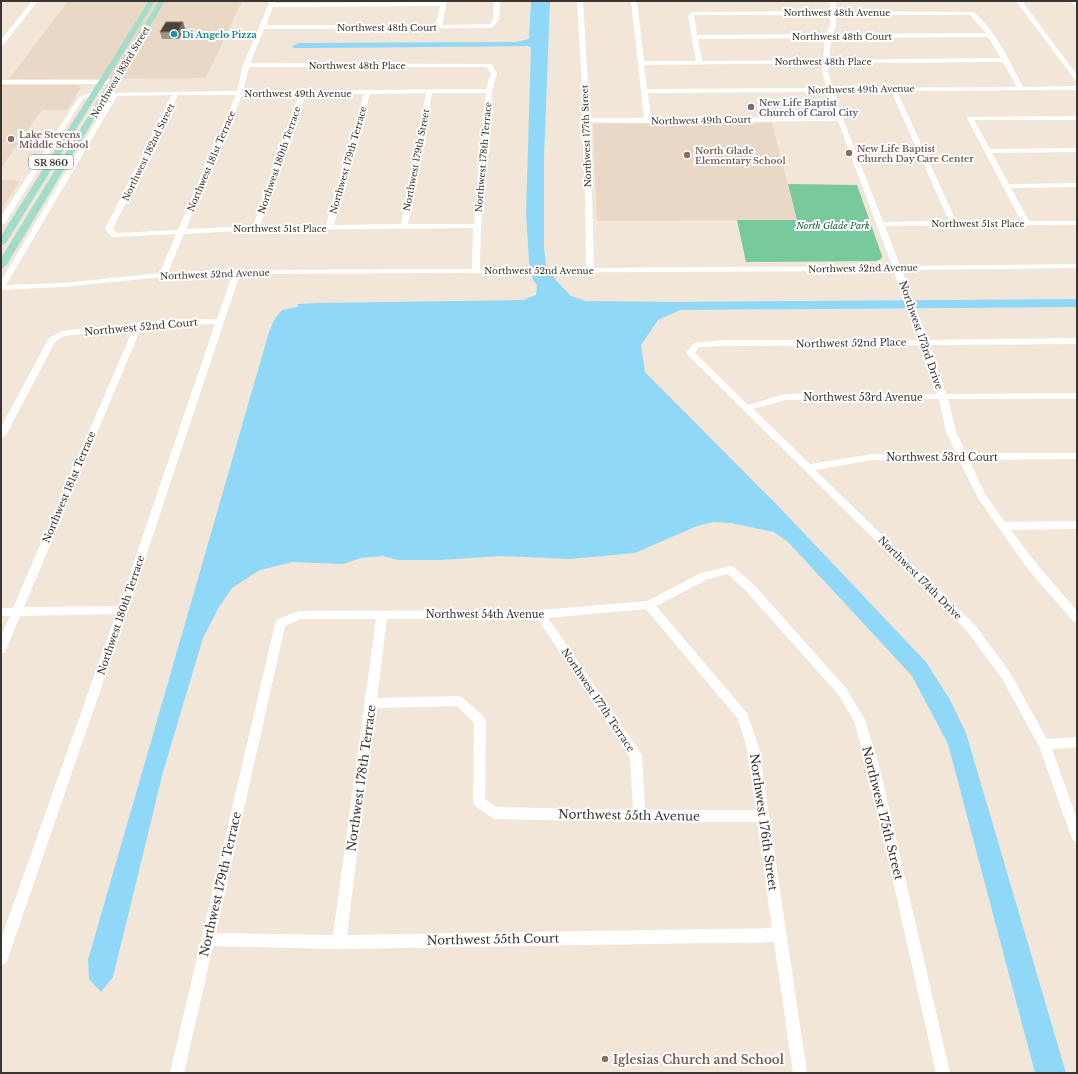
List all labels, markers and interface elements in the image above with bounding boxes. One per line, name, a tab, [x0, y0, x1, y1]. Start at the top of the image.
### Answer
street label: Northwest 48th Avenue	[784, 7, 890, 18]
street label: Northwest 48th Court	[337, 22, 438, 33]
street label: Northwest 183rd Street	[88, 24, 152, 120]
marker: Di Angelo Pizza	[169, 29, 179, 39]
place label: Di Angelo Pizza	[182, 29, 258, 40]
street label: Northwest 48th Court	[792, 31, 893, 42]
street label: Northwest 48th Place	[774, 56, 872, 67]
street label: Northwest 48th Place	[308, 60, 406, 71]
street label: Northwest 49th Avenue	[807, 83, 915, 95]
street label: Northwest 177th Street	[579, 84, 593, 187]
street label: Northwest 49th Avenue	[244, 88, 352, 99]
place label: New Life Baptist Church of Carol City	[759, 97, 858, 118]
street label: Northwest 182nd Street	[120, 101, 177, 203]
street label: Northwest 178th Terrace	[473, 101, 493, 213]
marker: New Life Baptist Church of Carol City	[746, 102, 756, 112]
street label: Northwest 180th Terrace	[255, 105, 303, 215]
street label: Northwest 179th Terrace	[327, 105, 369, 215]
street label: Northwest 179th Street	[401, 107, 431, 212]
street label: Northwest 181st Terrace	[185, 109, 237, 213]
street label: Northwest 49th Court	[651, 114, 752, 126]
place label: Lake Stevens Middle School	[19, 129, 88, 150]
marker: Lake Stevens Middle School	[6, 134, 16, 144]
place label: New Life Baptist Church Day Care Center	[857, 143, 974, 164]
place label: North Glade Elementary School	[695, 145, 786, 166]
marker: New Life Baptist Church Day Care Center	[844, 148, 854, 158]
marker: North Glade Elementary School	[682, 150, 692, 160]
road number: SR 860	[29, 155, 73, 169]
street label: Northwest 51st Place	[931, 218, 1025, 229]
park label: North Glade Park	[795, 220, 870, 231]
street label: Northwest 51st Place	[233, 223, 327, 234]
street label: Northwest 52nd Avenue	[808, 262, 918, 274]
street label: Northwest 52nd Avenue	[484, 265, 594, 276]
street label: Northwest 52nd Avenue	[160, 267, 270, 281]
street label: Northwest 173rd Drive	[896, 279, 946, 391]
street label: Northwest 52nd Court	[84, 316, 199, 338]
street label: Northwest 52nd Place	[795, 336, 907, 350]
street label: Northwest 53rd Avenue	[803, 391, 923, 404]
street label: Northwest 181st Terrace	[39, 429, 99, 545]
street label: Northwest 53rd Court	[886, 451, 998, 464]
street label: Northwest 174th Drive	[875, 533, 965, 623]
street label: Northwest 180th Terrace	[94, 553, 148, 676]
street label: Northwest 54th Avenue	[426, 608, 545, 621]
street label: Northwest 177th Terrace	[558, 646, 638, 755]
street label: Northwest 178th Terrace	[343, 704, 379, 852]
street label: Northwest 175th Street	[859, 745, 907, 882]
street label: Northwest 176th Street	[747, 752, 781, 892]
street label: Northwest 55th Avenue	[558, 806, 700, 824]
street label: Northwest 179th Terrace	[196, 810, 244, 958]
street label: Northwest 55th Court	[427, 930, 560, 948]
place label: Iglesias Church and School	[613, 1052, 785, 1067]
marker: Iglesias Church and School	[600, 1054, 610, 1064]

